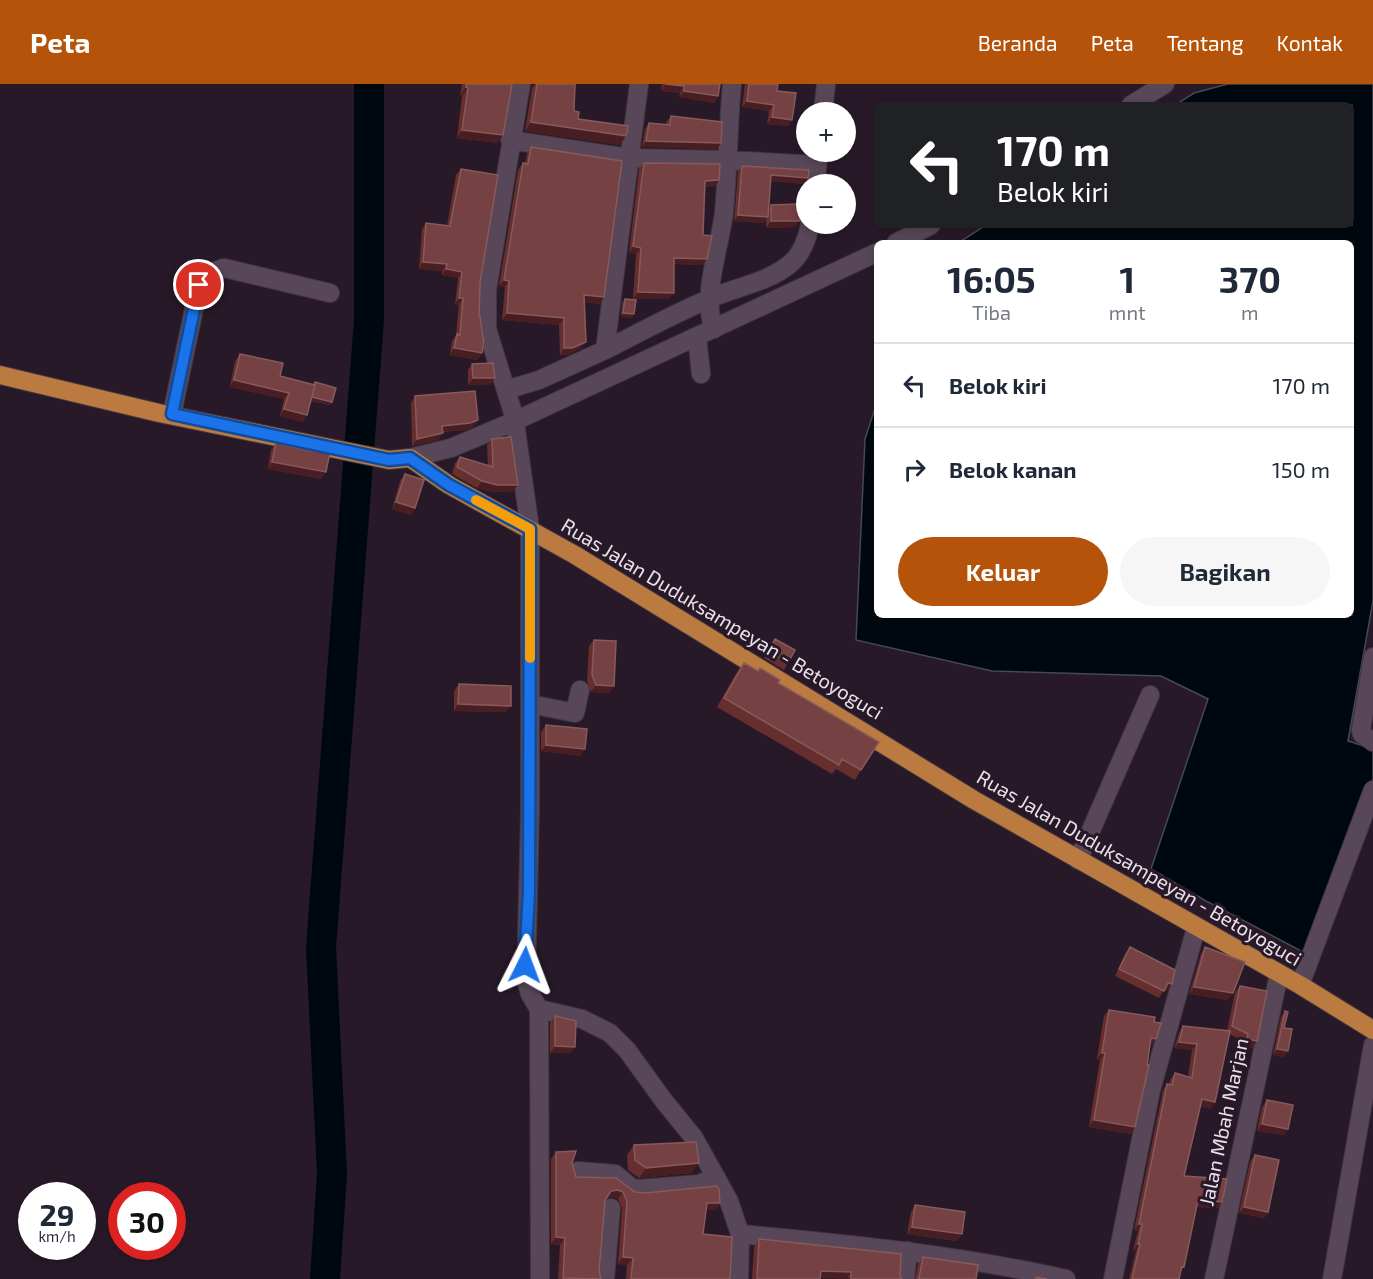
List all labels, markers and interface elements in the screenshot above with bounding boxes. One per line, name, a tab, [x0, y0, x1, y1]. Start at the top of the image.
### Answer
text: Peta	[30, 25, 90, 59]
text: Beranda	[978, 30, 1058, 55]
text: Peta	[1091, 30, 1134, 55]
text: Tentang	[1167, 30, 1244, 55]
text: Kontak	[1277, 30, 1343, 55]
map controls	[796, 102, 856, 234]
button: +	[796, 102, 856, 162]
text: 170 m	[997, 124, 1110, 174]
icon: left	[898, 126, 976, 204]
button: −	[796, 174, 856, 234]
text: Belok kiri	[997, 175, 1109, 207]
text: 16:05	[947, 257, 1036, 300]
text: 1	[1119, 257, 1135, 300]
text: 370	[1219, 257, 1281, 300]
pin	[173, 259, 224, 310]
icon: arrive	[182, 268, 215, 301]
text: Tiba	[972, 300, 1011, 324]
text: mnt	[1109, 300, 1146, 324]
text: m	[1241, 300, 1259, 324]
icon: left	[898, 369, 931, 402]
text: Belok kiri	[949, 372, 1046, 398]
text: 170 m	[1273, 372, 1330, 398]
icon: right	[898, 453, 931, 486]
text: Belok kanan	[949, 456, 1076, 482]
text: 150 m	[1272, 456, 1330, 482]
street label: Ruas Jalan Duduksampeyan - Betoyoguci	[558, 512, 887, 724]
button: Keluar	[898, 537, 1108, 606]
button: Bagikan	[1120, 537, 1330, 606]
street label: Ruas Jalan Duduksampeyan - Betoyoguci	[973, 764, 1306, 970]
position arrow	[493, 933, 557, 997]
street label: Jalan Mbah Marjan	[1194, 1036, 1253, 1208]
speed limit sign: 30	[108, 1182, 186, 1260]
text: 29	[39, 1196, 75, 1232]
text: km/h	[38, 1227, 76, 1245]

